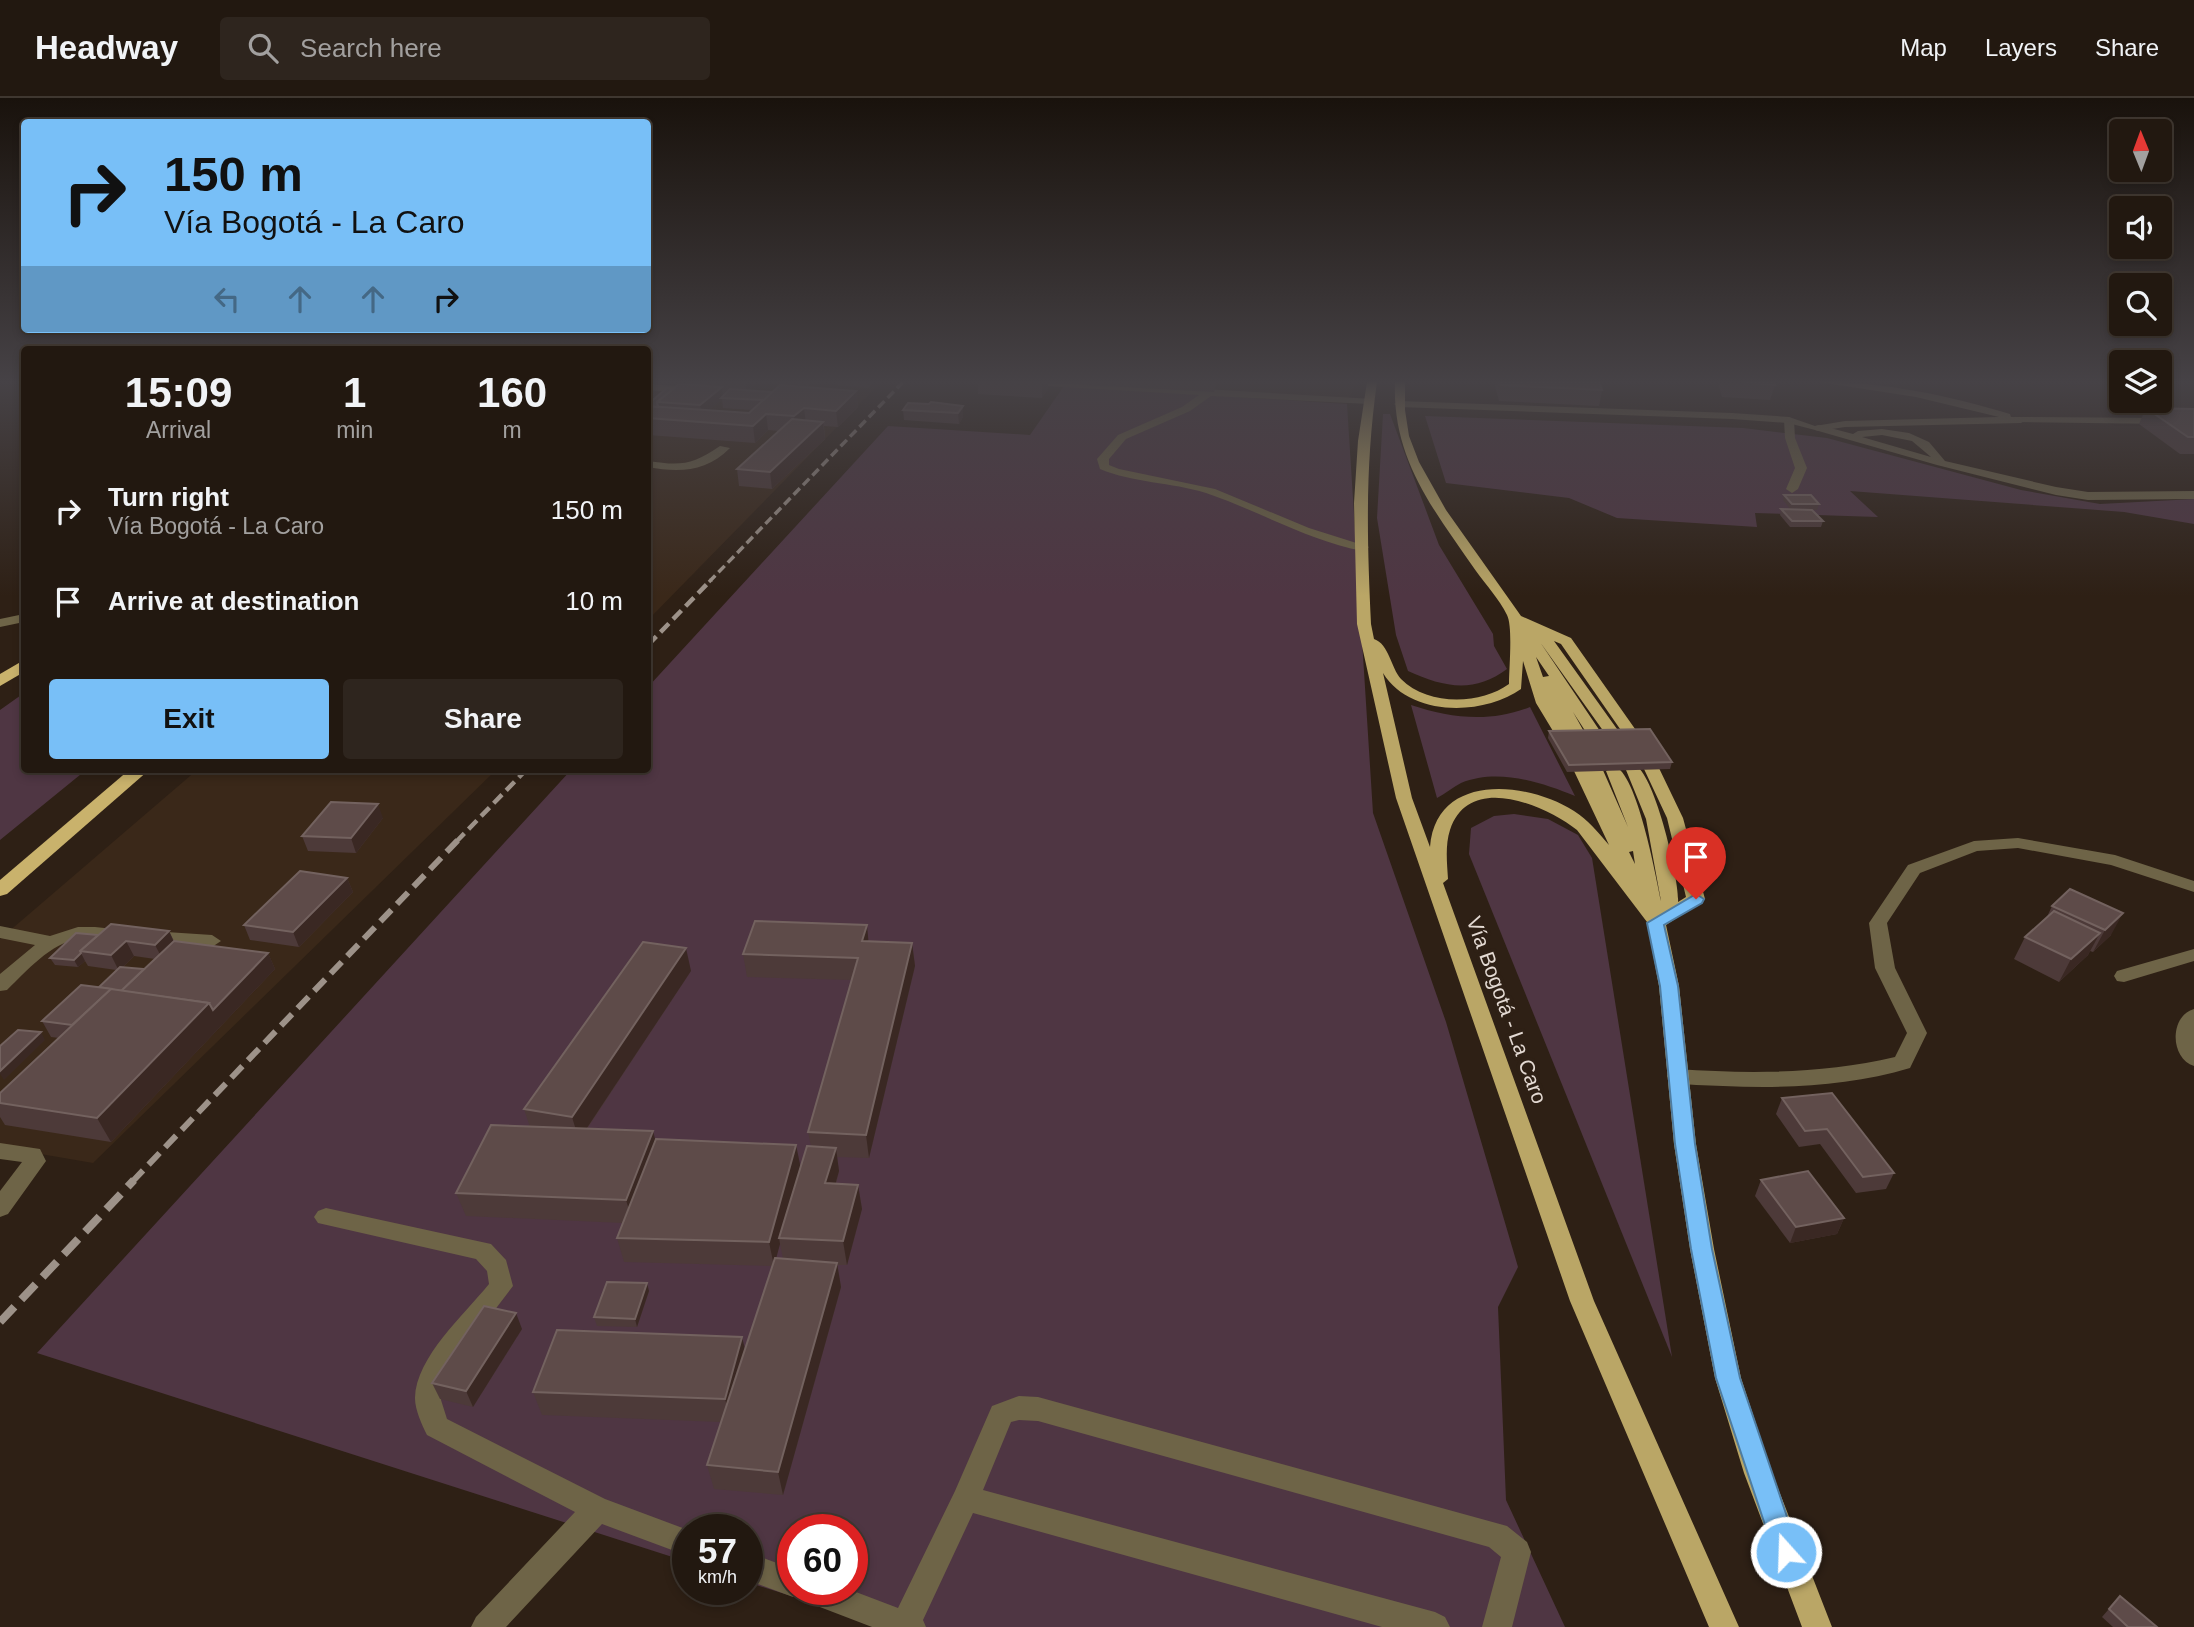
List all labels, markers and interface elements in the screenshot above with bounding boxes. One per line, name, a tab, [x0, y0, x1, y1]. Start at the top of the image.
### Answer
search box	[220, 17, 710, 80]
text: Headway	[35, 29, 178, 66]
icon: search	[244, 29, 282, 67]
text: Search here	[300, 33, 442, 63]
text: Map	[1900, 34, 1947, 61]
text: Layers	[1985, 34, 2057, 61]
text: Share	[2095, 34, 2159, 61]
north arrow	[2109, 119, 2172, 182]
map controls	[2109, 119, 2172, 413]
icon: right	[49, 147, 140, 238]
text: 150 m	[164, 147, 303, 201]
button: sound	[2109, 196, 2172, 259]
text: Vía Bogotá - La Caro	[164, 204, 465, 240]
button: search	[2109, 273, 2172, 336]
icon: left	[208, 280, 246, 318]
icon: ahead	[281, 280, 319, 318]
icon: ahead	[354, 280, 392, 318]
icon: right	[427, 280, 465, 318]
button: layers	[2109, 350, 2172, 413]
text: 15:09	[125, 369, 232, 416]
text: 1	[343, 369, 366, 416]
text: 160	[477, 369, 547, 416]
text: Arrival	[146, 417, 211, 443]
text: min	[336, 417, 373, 443]
text: m	[503, 417, 522, 443]
text: Turn right	[108, 482, 229, 512]
icon: right	[49, 492, 87, 530]
text: 150 m	[551, 495, 623, 525]
text: Vía Bogotá - La Caro	[108, 513, 324, 539]
icon: arrive	[49, 583, 87, 621]
text: Arrive at destination	[108, 586, 359, 616]
text: 10 m	[565, 586, 623, 616]
button: Exit	[49, 679, 329, 759]
button: Share	[343, 679, 623, 759]
pin	[1666, 827, 1726, 899]
icon: arrive	[1677, 838, 1715, 876]
street label: Vía Bogotá - La Caro	[1462, 913, 1552, 1107]
speed limit sign: 60	[777, 1514, 868, 1605]
position arrow	[1749, 1515, 1823, 1589]
text: 57	[698, 1531, 737, 1570]
text: km/h	[698, 1567, 737, 1587]

